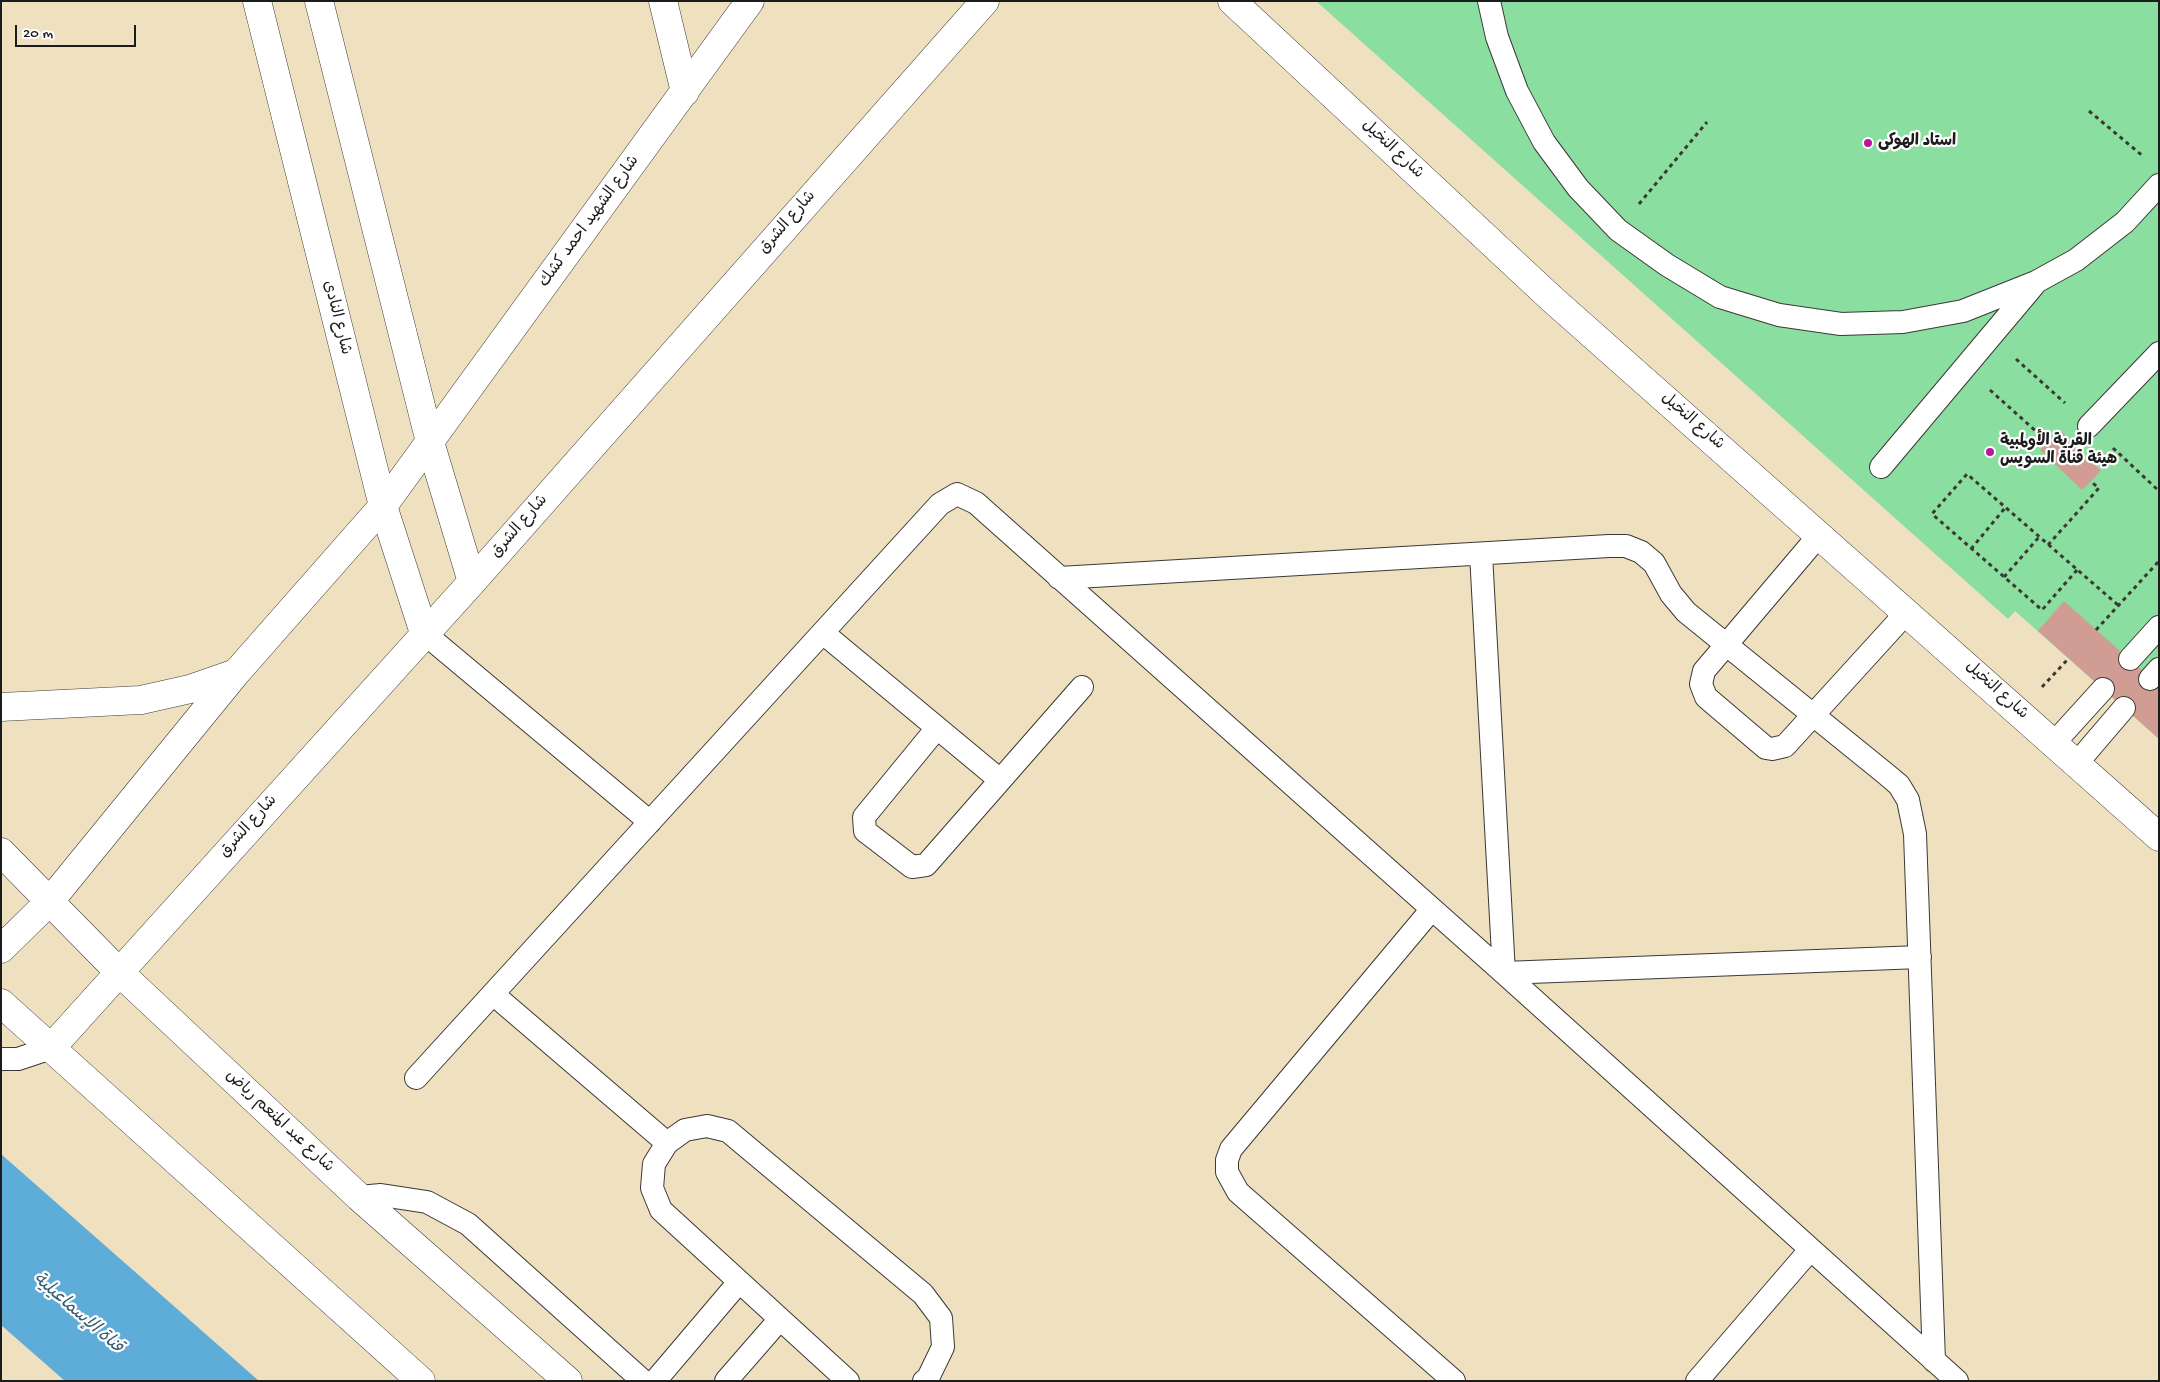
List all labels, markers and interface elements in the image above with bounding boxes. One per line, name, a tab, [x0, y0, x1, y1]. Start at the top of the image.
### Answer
scale bar	[18, 15, 139, 47]
text: 20 m	[23, 25, 53, 43]
street label: شارع النخيل	[1357, 116, 1427, 184]
place label: استاد الهوكى	[1878, 133, 1956, 153]
marker: استاد الهوكى	[1862, 137, 1874, 149]
street label: شارع الشهيد احمد كشك	[536, 152, 644, 292]
street label: شارع الشرق	[755, 187, 821, 259]
street label: شارع النادى	[318, 279, 354, 357]
street label: شارع النخيل	[1656, 389, 1728, 455]
place label: القرية الأولمبية هيئة قناة السويس	[2000, 433, 2117, 471]
marker: القرية الأولمبية هيئة قناة السويس	[1984, 446, 1996, 458]
street label: شارع الشرق	[487, 491, 553, 563]
street label: شارع النخيل	[1961, 658, 2031, 724]
street label: شارع الشرق	[216, 792, 282, 862]
street label: شارع عبد المنعم رياض	[221, 1067, 337, 1177]
water label: قناة الإسماعيلية	[27, 1269, 127, 1359]

